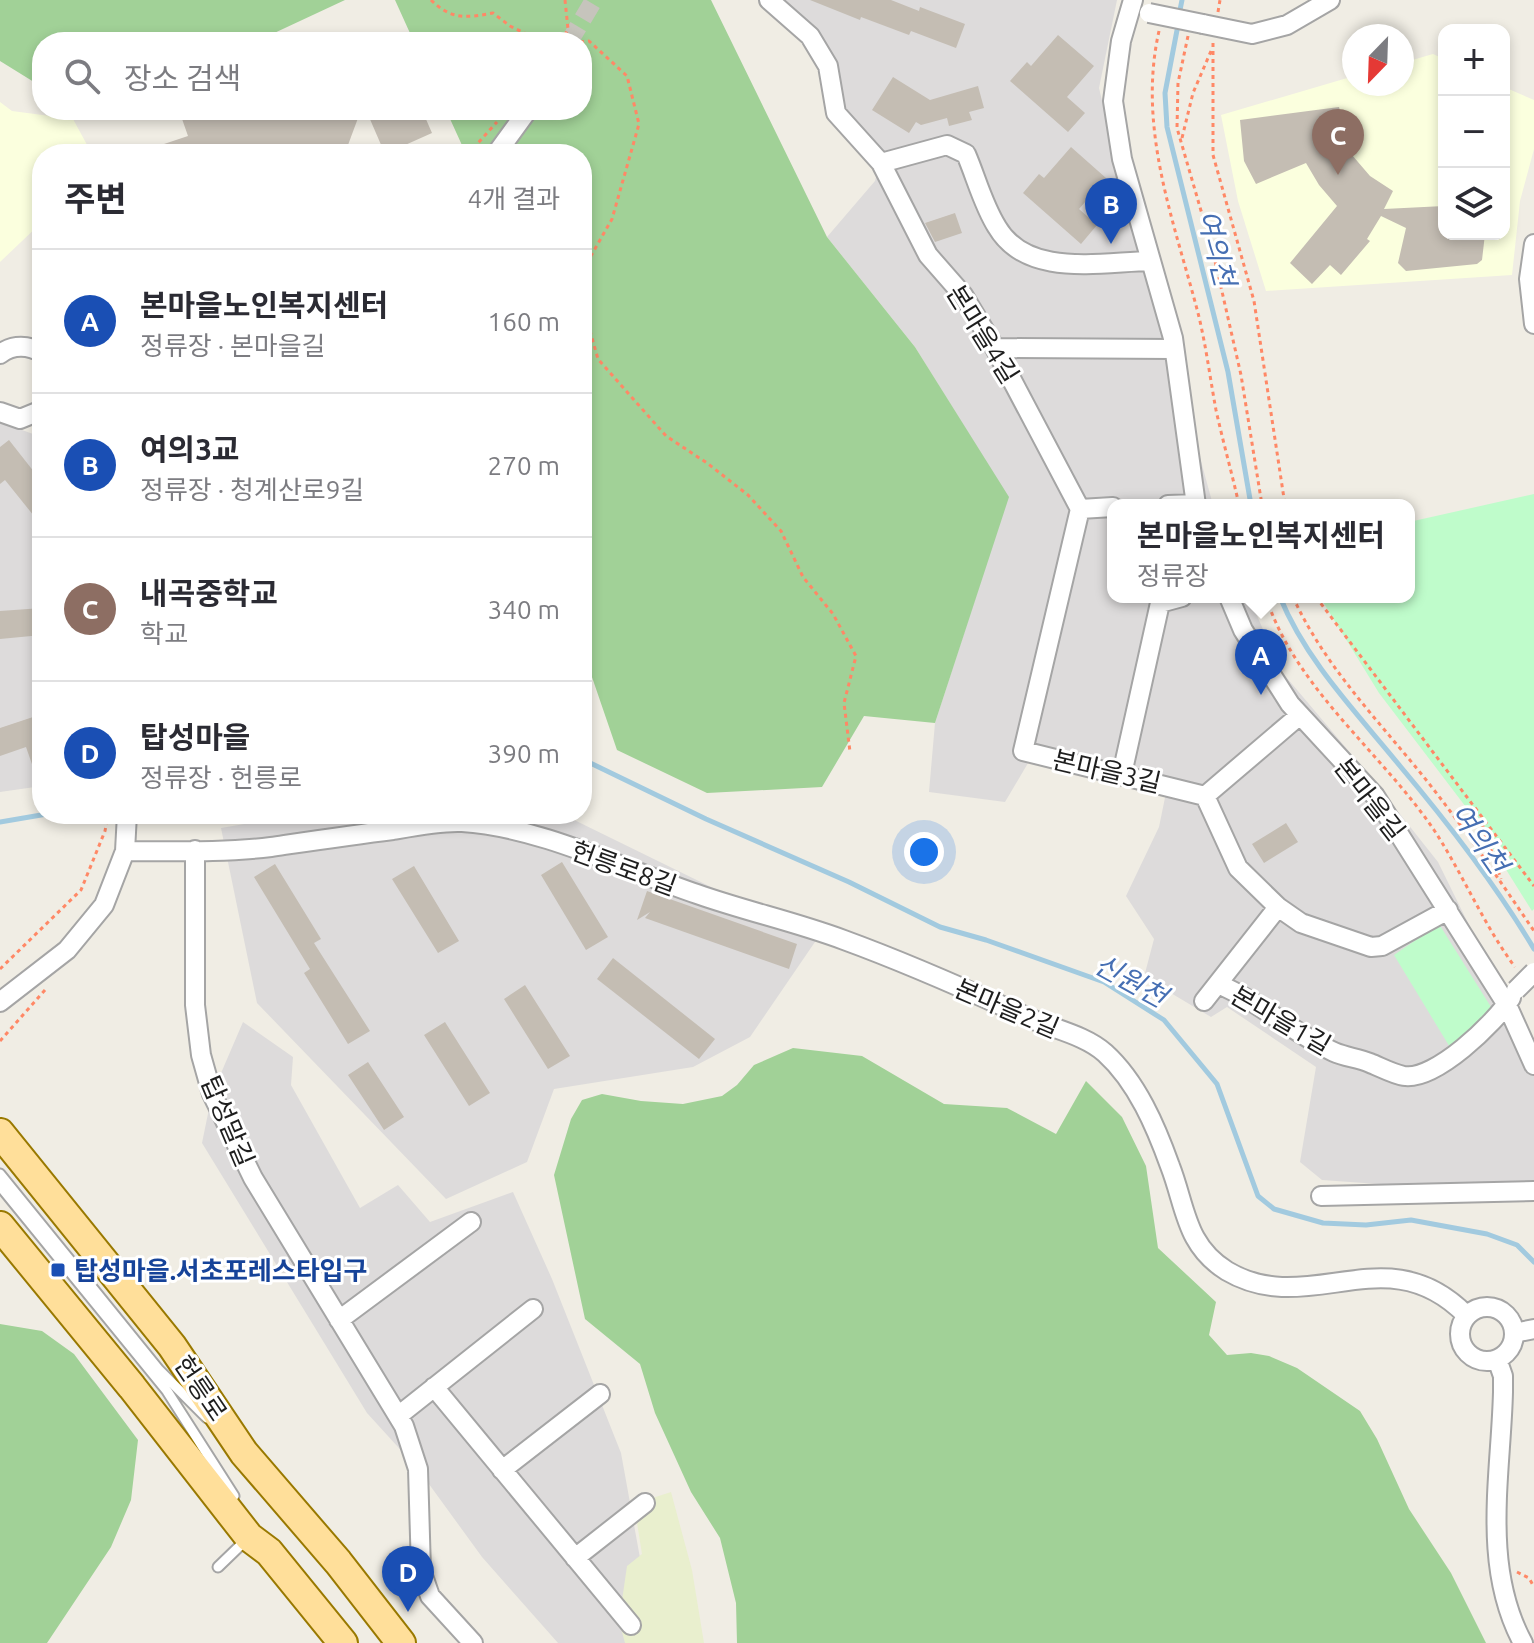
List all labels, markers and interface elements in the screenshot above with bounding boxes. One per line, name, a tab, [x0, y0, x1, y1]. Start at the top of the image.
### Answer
north arrow	[1342, 24, 1414, 96]
map controls	[1438, 24, 1510, 240]
button: +	[1438, 24, 1510, 96]
search box	[32, 32, 592, 120]
icon: search	[60, 54, 104, 98]
text: 장소 검색	[124, 61, 241, 95]
button: −	[1438, 96, 1510, 168]
pin: C	[1312, 109, 1364, 175]
button: layers	[1438, 168, 1510, 240]
pin: B	[1085, 178, 1137, 244]
text: 주변	[64, 179, 127, 217]
text: 4개 결과	[468, 184, 560, 213]
water label: 여의천	[1193, 207, 1242, 292]
street label: 본마을4길	[941, 280, 1025, 388]
text: 본마을노인복지센터	[140, 288, 388, 322]
text: A	[81, 307, 99, 336]
text: 160 m	[488, 307, 560, 336]
text: 정류장 · 본마을길	[140, 331, 326, 360]
text: 여의3교	[140, 432, 240, 466]
text: B	[81, 451, 99, 480]
text: 270 m	[488, 451, 560, 480]
text: 정류장 · 청계산로9길	[140, 475, 364, 504]
popup	[1107, 499, 1415, 603]
text: 본마을노인복지센터	[1137, 518, 1385, 552]
text: 정류장	[1137, 561, 1209, 590]
text: 내곡중학교	[140, 576, 278, 610]
text: C	[82, 595, 98, 624]
text: 340 m	[488, 595, 560, 624]
text: 학교	[140, 619, 188, 648]
pin: A	[1235, 629, 1287, 695]
text: 탑성마을	[140, 720, 250, 754]
text: D	[81, 739, 99, 768]
text: 390 m	[488, 739, 560, 768]
street label: 본마을3길	[1050, 744, 1164, 798]
street label: 본마을길	[1329, 752, 1411, 846]
text: 정류장 · 헌릉로	[140, 763, 302, 792]
water label: 여의천	[1445, 797, 1517, 881]
your location	[904, 832, 944, 872]
street label: 헌릉로8길	[567, 836, 681, 900]
water label: 신원천	[1090, 948, 1175, 1014]
street label: 본마을2길	[951, 973, 1063, 1043]
street label: 본마을1길	[1226, 980, 1336, 1060]
street label: 탑성말길	[196, 1071, 260, 1171]
place label: 탑성마을.서초포레스타입구	[74, 1256, 367, 1285]
marker: 탑성마을.서초포레스타입구	[49, 1261, 67, 1279]
street label: 헌릉로	[169, 1350, 233, 1426]
pin: D	[382, 1546, 434, 1612]

